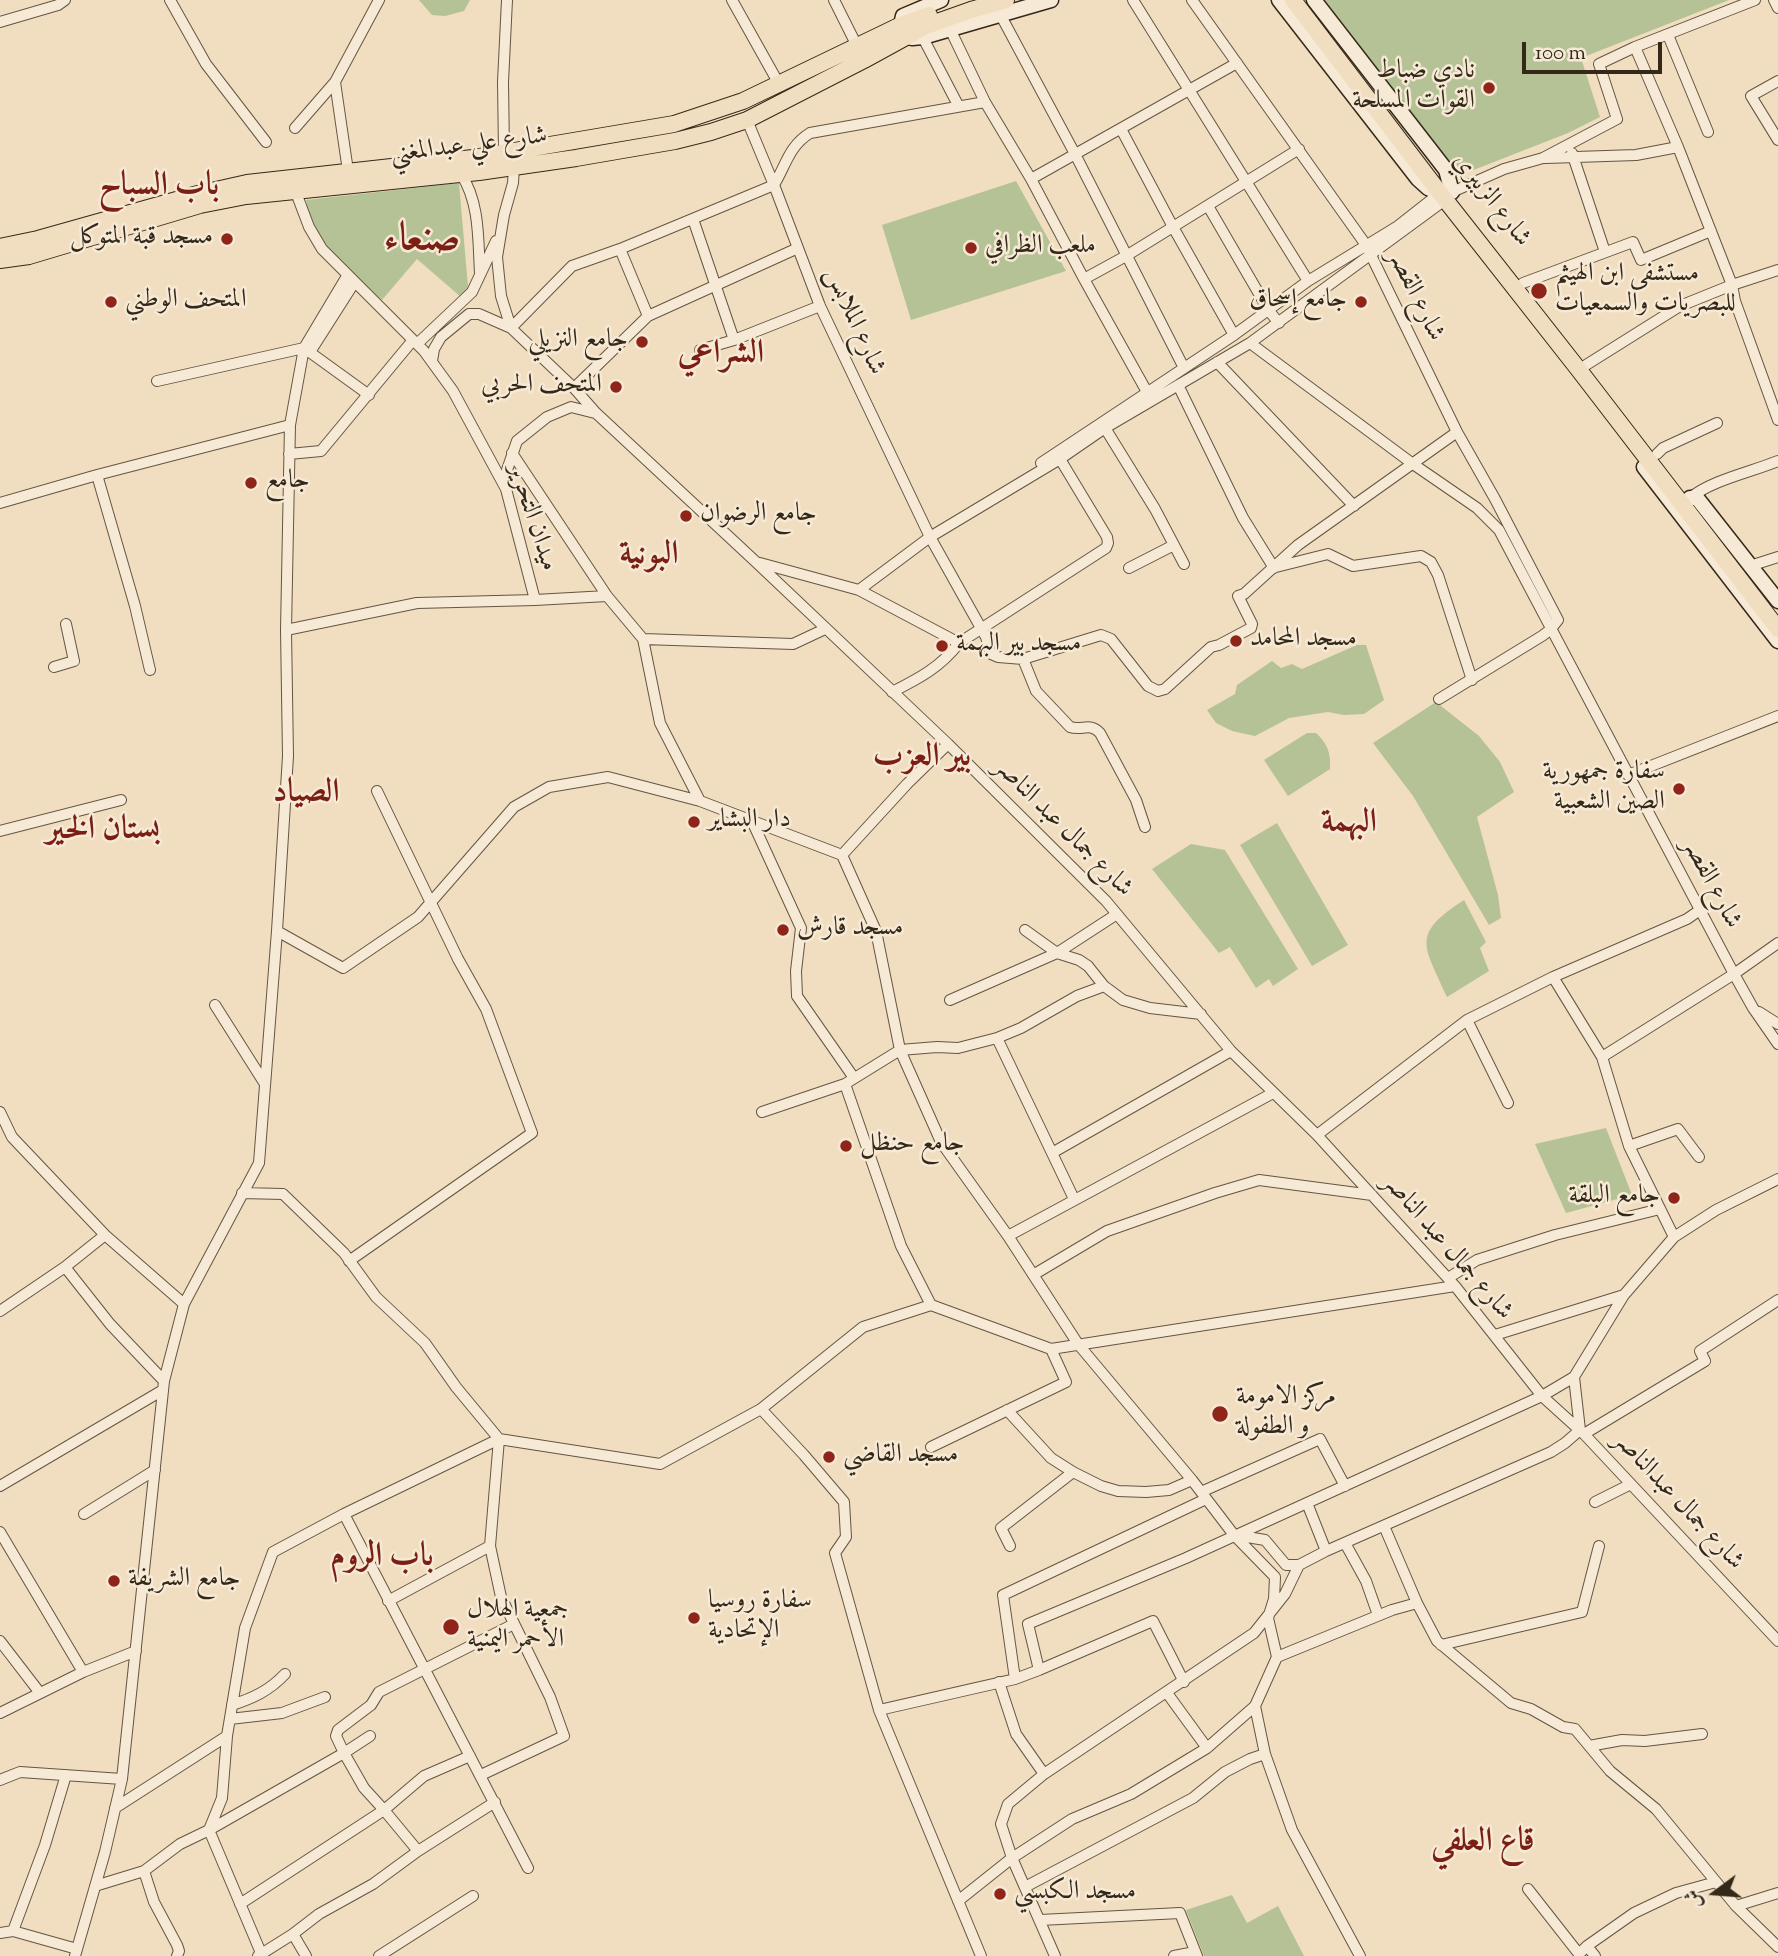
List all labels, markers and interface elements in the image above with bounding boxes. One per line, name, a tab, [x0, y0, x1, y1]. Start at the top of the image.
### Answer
scale bar	[1526, 28, 1666, 72]
text: 100 m	[1535, 39, 1586, 69]
place label: نادي ضباط القوات المسلحة	[1352, 57, 1475, 119]
marker: نادي ضباط القوات المسلحة	[1481, 80, 1497, 96]
street label: شارع علي عبدالمغني	[389, 122, 549, 172]
street label: شارع الزبيري	[1444, 148, 1536, 254]
district label: باب السباح	[99, 168, 219, 208]
district label: صنعاء	[384, 218, 460, 266]
place label: مسجد قبة المتوكل	[70, 223, 213, 255]
marker: مسجد قبة المتوكل	[219, 231, 235, 247]
place label: ملعب الظرافي	[985, 232, 1096, 264]
marker: ملعب الظرافي	[963, 240, 979, 256]
street label: شارع القصر	[1378, 245, 1450, 347]
place label: مستشفى ابن الهيثم للبصريات والسمعيات	[1555, 260, 1736, 322]
street label: شارع الملابس	[816, 263, 890, 381]
marker: مستشفى ابن الهيثم للبصريات والسمعيات	[1529, 281, 1549, 301]
place label: المتحف الوطني	[125, 286, 247, 318]
place label: جامع إسحاق	[1249, 286, 1347, 318]
marker: المتحف الوطني	[103, 294, 119, 310]
marker: جامع إسحاق	[1353, 294, 1369, 310]
place label: جامع النزيلي	[528, 326, 628, 358]
marker: جامع النزيلي	[634, 334, 650, 350]
district label: الشراعي	[678, 336, 764, 376]
place label: المتحف الحربي	[481, 371, 602, 403]
marker: المتحف الحربي	[608, 379, 624, 395]
street label: ميدان التحرير	[499, 461, 563, 575]
place label: جامع	[265, 467, 310, 499]
marker: جامع	[243, 475, 259, 491]
place label: جامع الرضوان	[700, 500, 817, 532]
marker: جامع الرضوان	[678, 508, 694, 524]
district label: البونية	[619, 537, 679, 577]
place label: مسجد المحامد	[1250, 625, 1357, 657]
place label: مسجد بير البهمة	[956, 630, 1081, 662]
marker: مسجد المحامد	[1228, 633, 1244, 649]
marker: مسجد بير البهمة	[934, 638, 950, 654]
district label: بير العزب	[873, 739, 971, 779]
street label: شارع جمال عبد الناصر	[986, 753, 1138, 905]
place label: سفارة جمهورية الصين الشعبية	[1543, 758, 1665, 820]
district label: الصياد	[272, 775, 340, 815]
marker: سفارة جمهورية الصين الشعبية	[1671, 781, 1687, 797]
district label: البهمة	[1321, 805, 1377, 845]
place label: دار البشاير	[708, 806, 791, 838]
district label: بستان الخير	[46, 812, 160, 852]
marker: دار البشاير	[686, 814, 702, 830]
street label: شارع القصر	[1673, 833, 1747, 935]
place label: مسجد قارش	[797, 914, 903, 946]
marker: مسجد قارش	[775, 922, 791, 938]
place label: جامع حنظل	[860, 1130, 965, 1162]
marker: جامع حنظل	[838, 1138, 854, 1154]
street label: شارع جمال عبد الناصر	[1374, 1168, 1518, 1328]
place label: جامع البلقة	[1568, 1182, 1660, 1214]
marker: جامع البلقة	[1666, 1190, 1682, 1206]
place label: مركز الامومة و الطفولة	[1236, 1383, 1336, 1444]
marker: مركز الامومة و الطفولة	[1210, 1404, 1230, 1424]
street label: شارع جمال عبدالناصر	[1605, 1426, 1749, 1578]
place label: مسجد القاضي	[843, 1441, 958, 1473]
marker: مسجد القاضي	[821, 1449, 837, 1465]
district label: باب الروم	[330, 1539, 434, 1579]
place label: جامع الشريفة	[128, 1565, 240, 1597]
marker: جامع الشريفة	[106, 1573, 122, 1589]
place label: سفارة روسيا الإتحادية	[708, 1587, 812, 1648]
place label: جمعية الهلال الأحمر اليمنية	[467, 1596, 569, 1658]
marker: سفارة روسيا الإتحادية	[686, 1610, 702, 1626]
marker: جمعية الهلال الأحمر اليمنية	[441, 1617, 461, 1637]
district label: قاع العلفي	[1431, 1824, 1535, 1864]
north arrow	[1680, 1858, 1750, 1928]
place label: مسجد الكبسي	[1014, 1878, 1136, 1910]
marker: مسجد الكبسي	[992, 1886, 1008, 1902]
text: ش	[1679, 1886, 1710, 1912]

